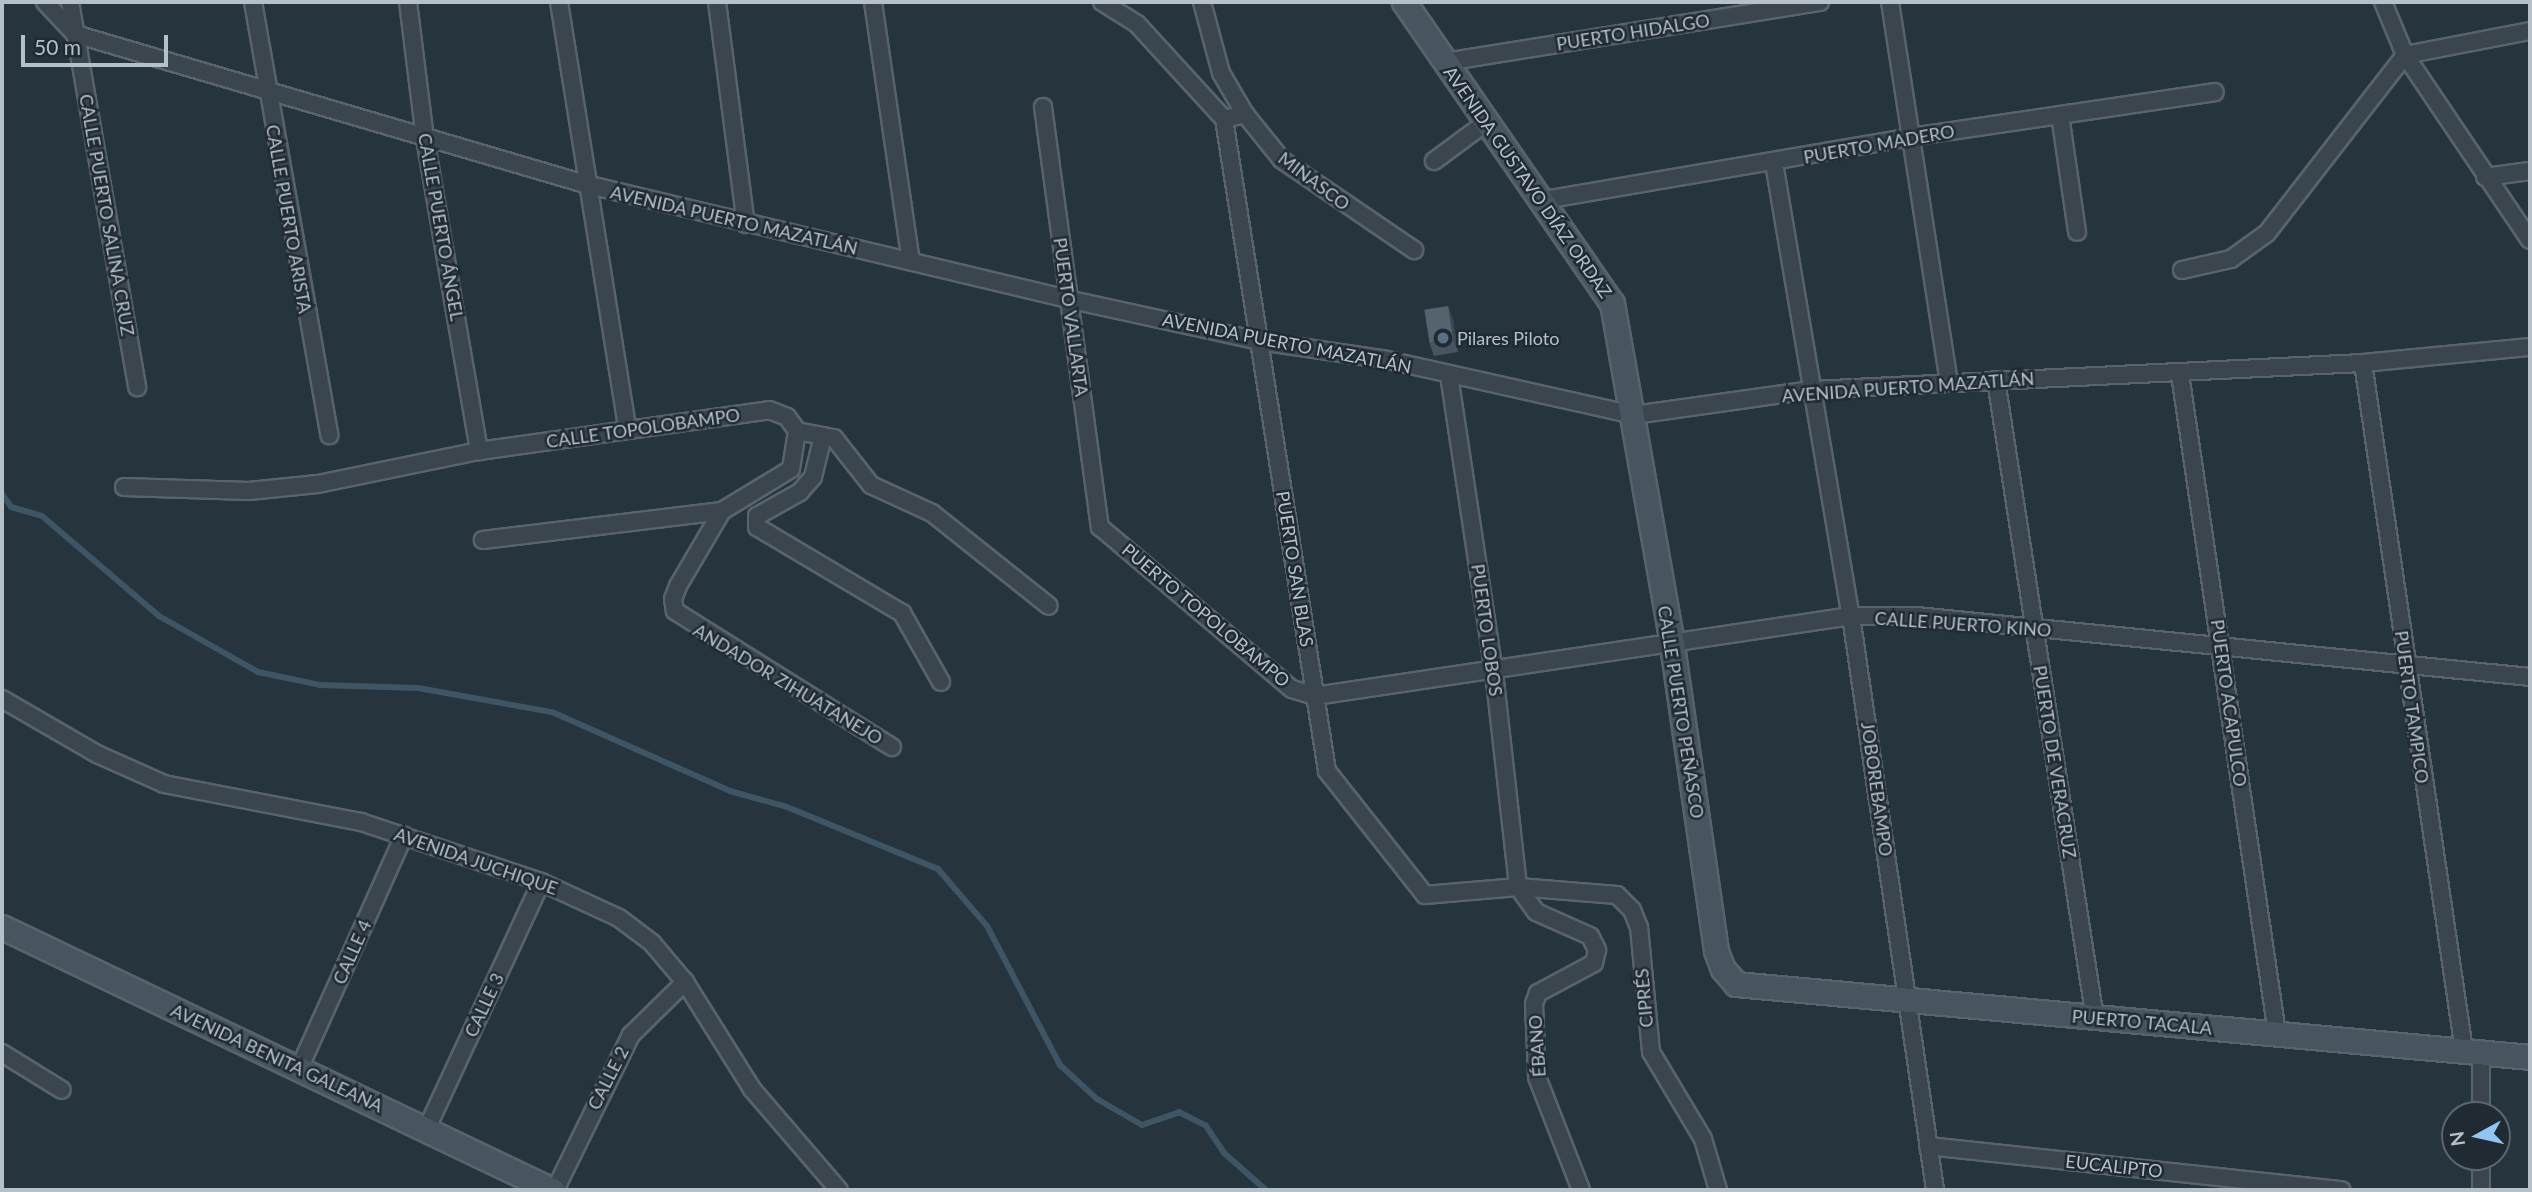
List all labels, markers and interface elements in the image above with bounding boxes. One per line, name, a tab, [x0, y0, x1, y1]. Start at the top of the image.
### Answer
street label: PUERTO HIDALGO	[1555, 9, 1711, 55]
scale bar	[24, 21, 172, 65]
text: 50 m	[34, 34, 81, 59]
street label: AVENIDA GUSTAVO DÍAZ ORDAZ	[1439, 62, 1617, 302]
street label: CALLE PUERTO SALINA CRUZ	[75, 92, 139, 338]
street label: PUERTO MADERO	[1802, 120, 1956, 168]
street label: CALLE PUERTO ARISTA	[262, 123, 316, 315]
street label: CALLE PUERTO ÁNGEL	[414, 131, 468, 323]
street label: MINASCO	[1274, 147, 1354, 215]
street label: AVENIDA PUERTO MAZATLÁN	[608, 181, 860, 259]
street label: PUERTO VALLARTA	[1049, 236, 1093, 398]
street label: AVENIDA PUERTO MAZATLÁN	[1161, 308, 1413, 378]
place label: Pilares Piloto	[1457, 327, 1559, 349]
marker: Pilares Piloto	[1435, 330, 1451, 346]
street label: AVENIDA PUERTO MAZATLÁN	[1781, 367, 2035, 407]
street label: CALLE TOPOLOBAMPO	[544, 404, 742, 452]
street label: PUERTO SAN BLAS	[1272, 490, 1318, 648]
street label: PUERTO TOPOLOBAMPO	[1118, 538, 1294, 692]
street label: PUERTO LOBOS	[1467, 563, 1507, 697]
street label: CALLE PUERTO PEÑASCO	[1654, 604, 1708, 820]
street label: CALLE PUERTO KINO	[1874, 607, 2052, 641]
street label: PUERTO ACAPULCO	[2207, 618, 2251, 788]
street label: ANDADOR ZIHUATANEJO	[690, 619, 886, 749]
street label: PUERTO TAMPICO	[2391, 629, 2433, 785]
street label: PUERTO DE VERACRUZ	[2029, 663, 2081, 861]
street label: JOBOREBAMPO	[1857, 721, 1897, 857]
street label: AVENIDA JUCHIQUE	[391, 823, 561, 899]
street label: CALLE 4	[328, 916, 376, 988]
street label: CIPRÉS	[1631, 968, 1657, 1028]
street label: CALLE 3	[460, 970, 508, 1040]
street label: AVENIDA BENITA GALEANA	[167, 999, 387, 1117]
street label: PUERTO TACALA	[2071, 1005, 2213, 1039]
street label: ÉBANO	[1524, 1014, 1550, 1078]
street label: CALLE 2	[583, 1043, 633, 1113]
north arrow	[2441, 1101, 2511, 1171]
text: N	[2444, 1130, 2469, 1148]
street label: EUCALIPTO	[2064, 1150, 2164, 1182]

